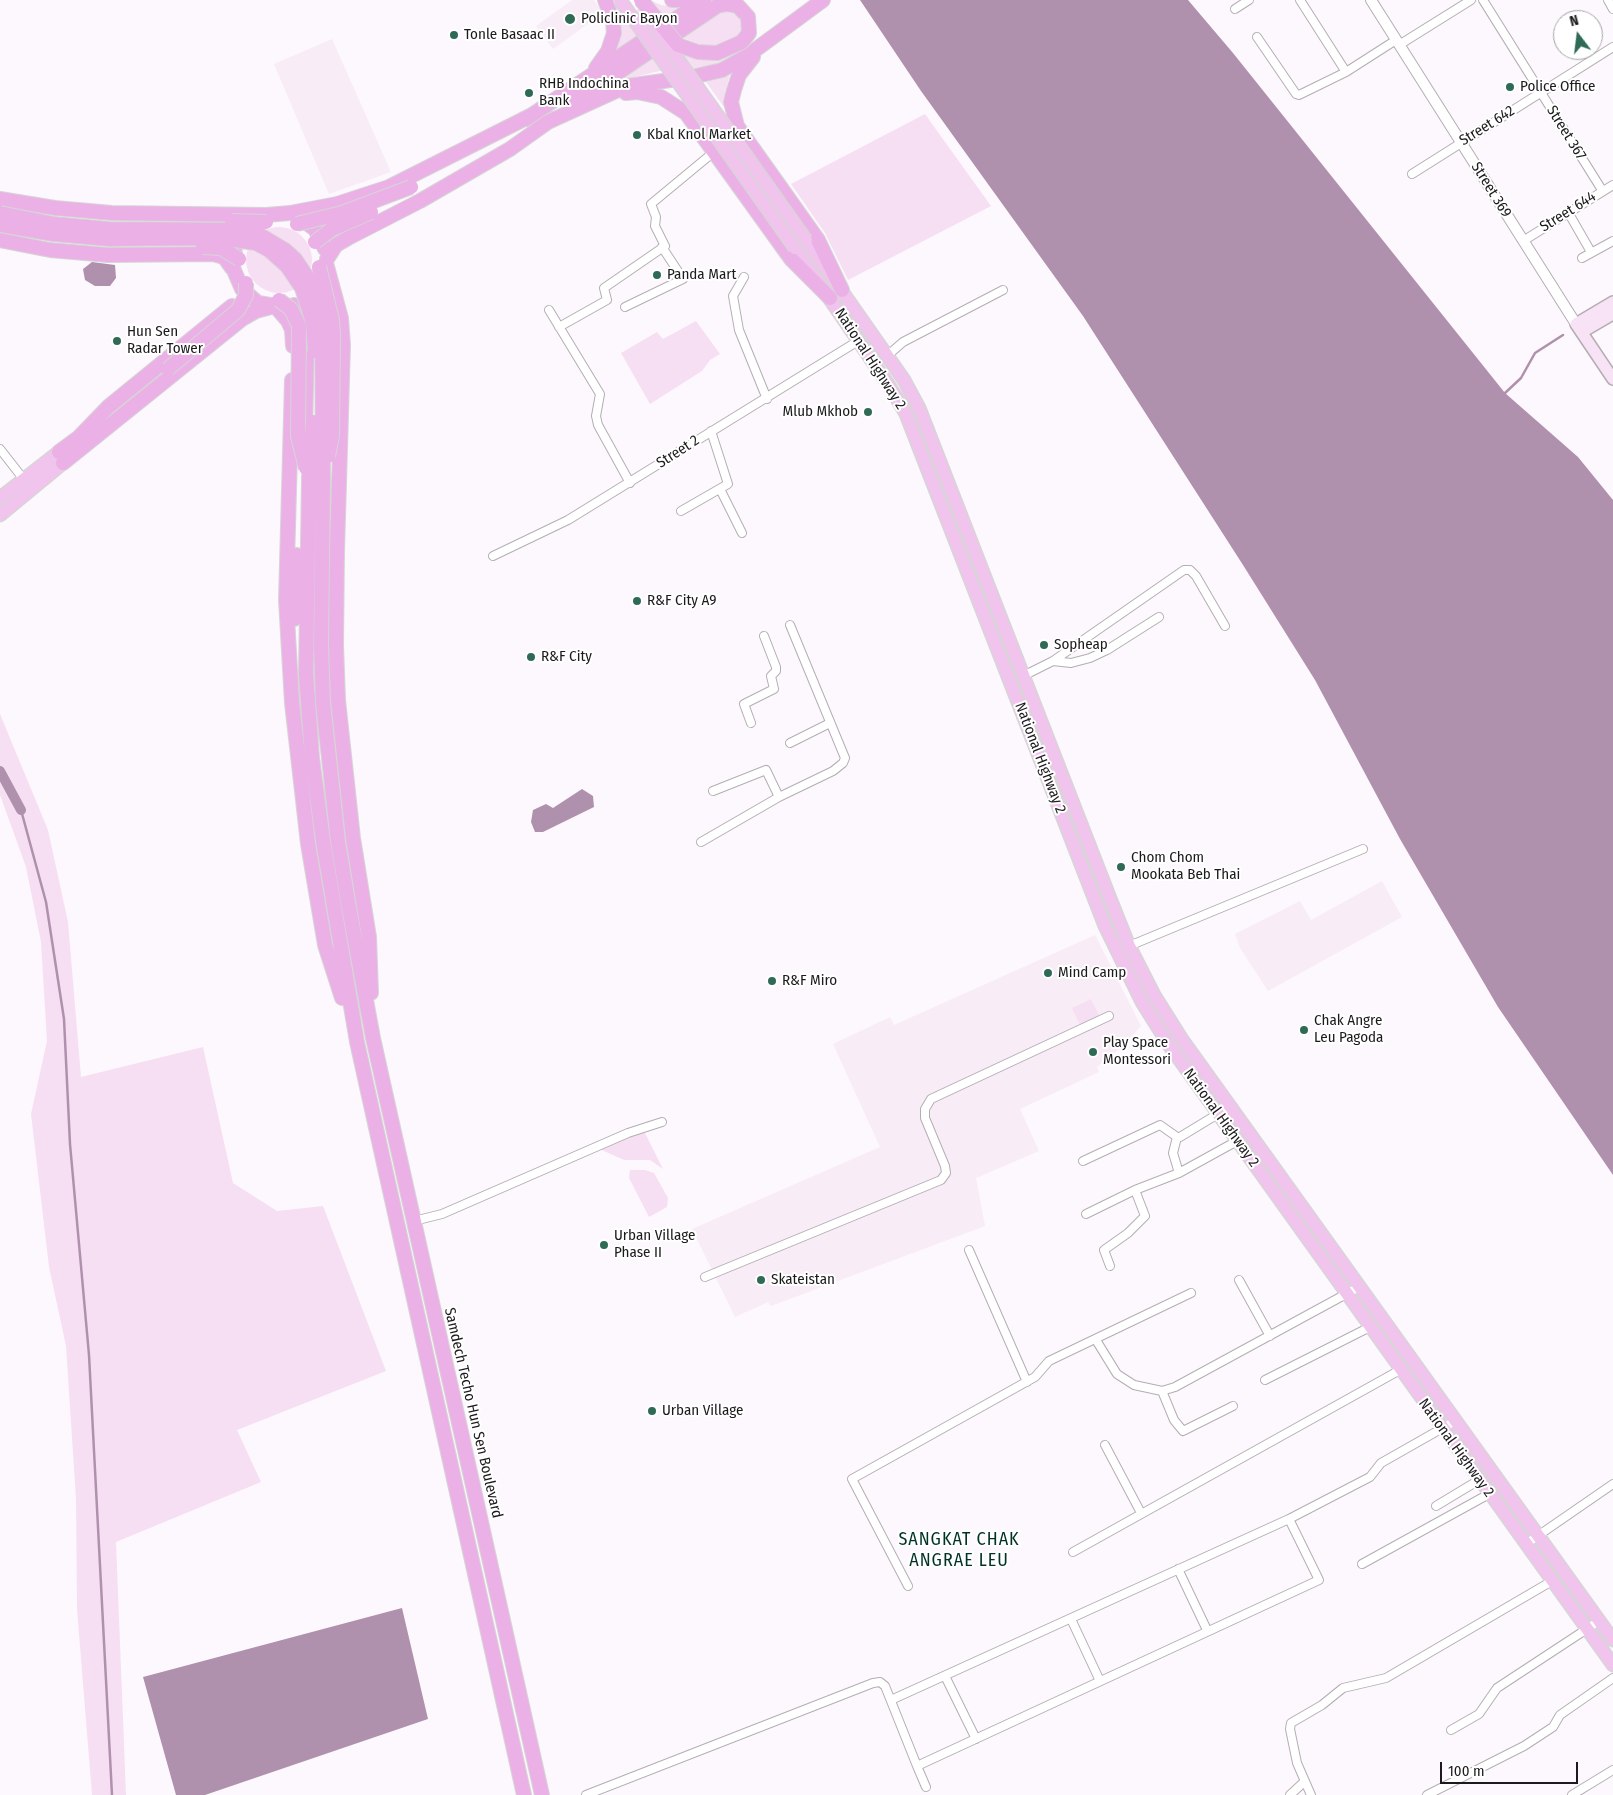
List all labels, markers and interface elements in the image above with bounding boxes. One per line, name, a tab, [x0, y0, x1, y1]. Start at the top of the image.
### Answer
place label: Policlinic Bayon	[581, 10, 678, 28]
north arrow	[1553, 10, 1603, 60]
marker: Policlinic Bayon	[563, 12, 577, 26]
text: N	[1568, 12, 1580, 30]
place label: Tonle Basaac II	[464, 26, 555, 44]
marker: Tonle Basaac II	[448, 29, 460, 41]
place label: RHB Indochina Bank	[539, 75, 629, 110]
place label: Police Office	[1520, 78, 1595, 96]
marker: Police Office	[1504, 81, 1516, 93]
marker: RHB Indochina Bank	[523, 87, 535, 99]
street label: Street 642	[1456, 102, 1518, 150]
street label: Street 367	[1542, 103, 1590, 163]
place label: Kbal Knol Market	[647, 126, 751, 144]
marker: Kbal Knol Market	[631, 129, 643, 141]
street label: Street 369	[1467, 159, 1515, 221]
street label: Street 644	[1537, 188, 1599, 236]
place label: Panda Mart	[667, 266, 736, 284]
marker: Panda Mart	[651, 269, 663, 281]
street label: National Highway 2	[831, 305, 909, 413]
place label: Hun Sen Radar Tower	[127, 323, 203, 358]
marker: Hun Sen Radar Tower	[111, 335, 123, 347]
place label: Mlub Mkhob	[783, 403, 858, 421]
marker: Mlub Mkhob	[862, 406, 874, 418]
street label: Street 2	[653, 432, 703, 472]
place label: R&F City A9	[647, 592, 717, 610]
marker: R&F City A9	[631, 595, 643, 607]
place label: Sopheap	[1054, 636, 1108, 654]
marker: Sopheap	[1038, 639, 1050, 651]
place label: R&F City	[541, 648, 592, 666]
marker: R&F City	[525, 651, 537, 663]
street label: National Highway 2	[1011, 700, 1069, 816]
place label: Chom Chom Mookata Beb Thai	[1131, 849, 1240, 884]
marker: Chom Chom Mookata Beb Thai	[1115, 861, 1127, 873]
place label: Mind Camp	[1058, 964, 1126, 982]
marker: Mind Camp	[1042, 967, 1054, 979]
place label: R&F Miro	[782, 972, 837, 990]
marker: R&F Miro	[766, 975, 778, 987]
place label: Chak Angre Leu Pagoda	[1314, 1012, 1383, 1047]
marker: Chak Angre Leu Pagoda	[1298, 1024, 1310, 1036]
place label: Play Space Montessori	[1103, 1034, 1171, 1069]
marker: Play Space Montessori	[1087, 1046, 1099, 1058]
street label: National Highway 2	[1179, 1065, 1263, 1171]
place label: Urban Village Phase II	[614, 1227, 695, 1262]
marker: Urban Village Phase II	[598, 1239, 610, 1251]
place label: Skateistan	[771, 1271, 835, 1289]
marker: Skateistan	[755, 1274, 767, 1286]
street label: Samdech Techo Hun Sen Boulevard	[440, 1306, 506, 1520]
street label: National Highway 2	[1414, 1395, 1498, 1501]
place label: Urban Village	[662, 1402, 743, 1420]
marker: Urban Village	[646, 1405, 658, 1417]
district label: SANGKAT CHAK ANGRAE LEU	[897, 1529, 1021, 1572]
scale bar	[1443, 1752, 1580, 1784]
text: 100 m	[1448, 1762, 1485, 1780]

